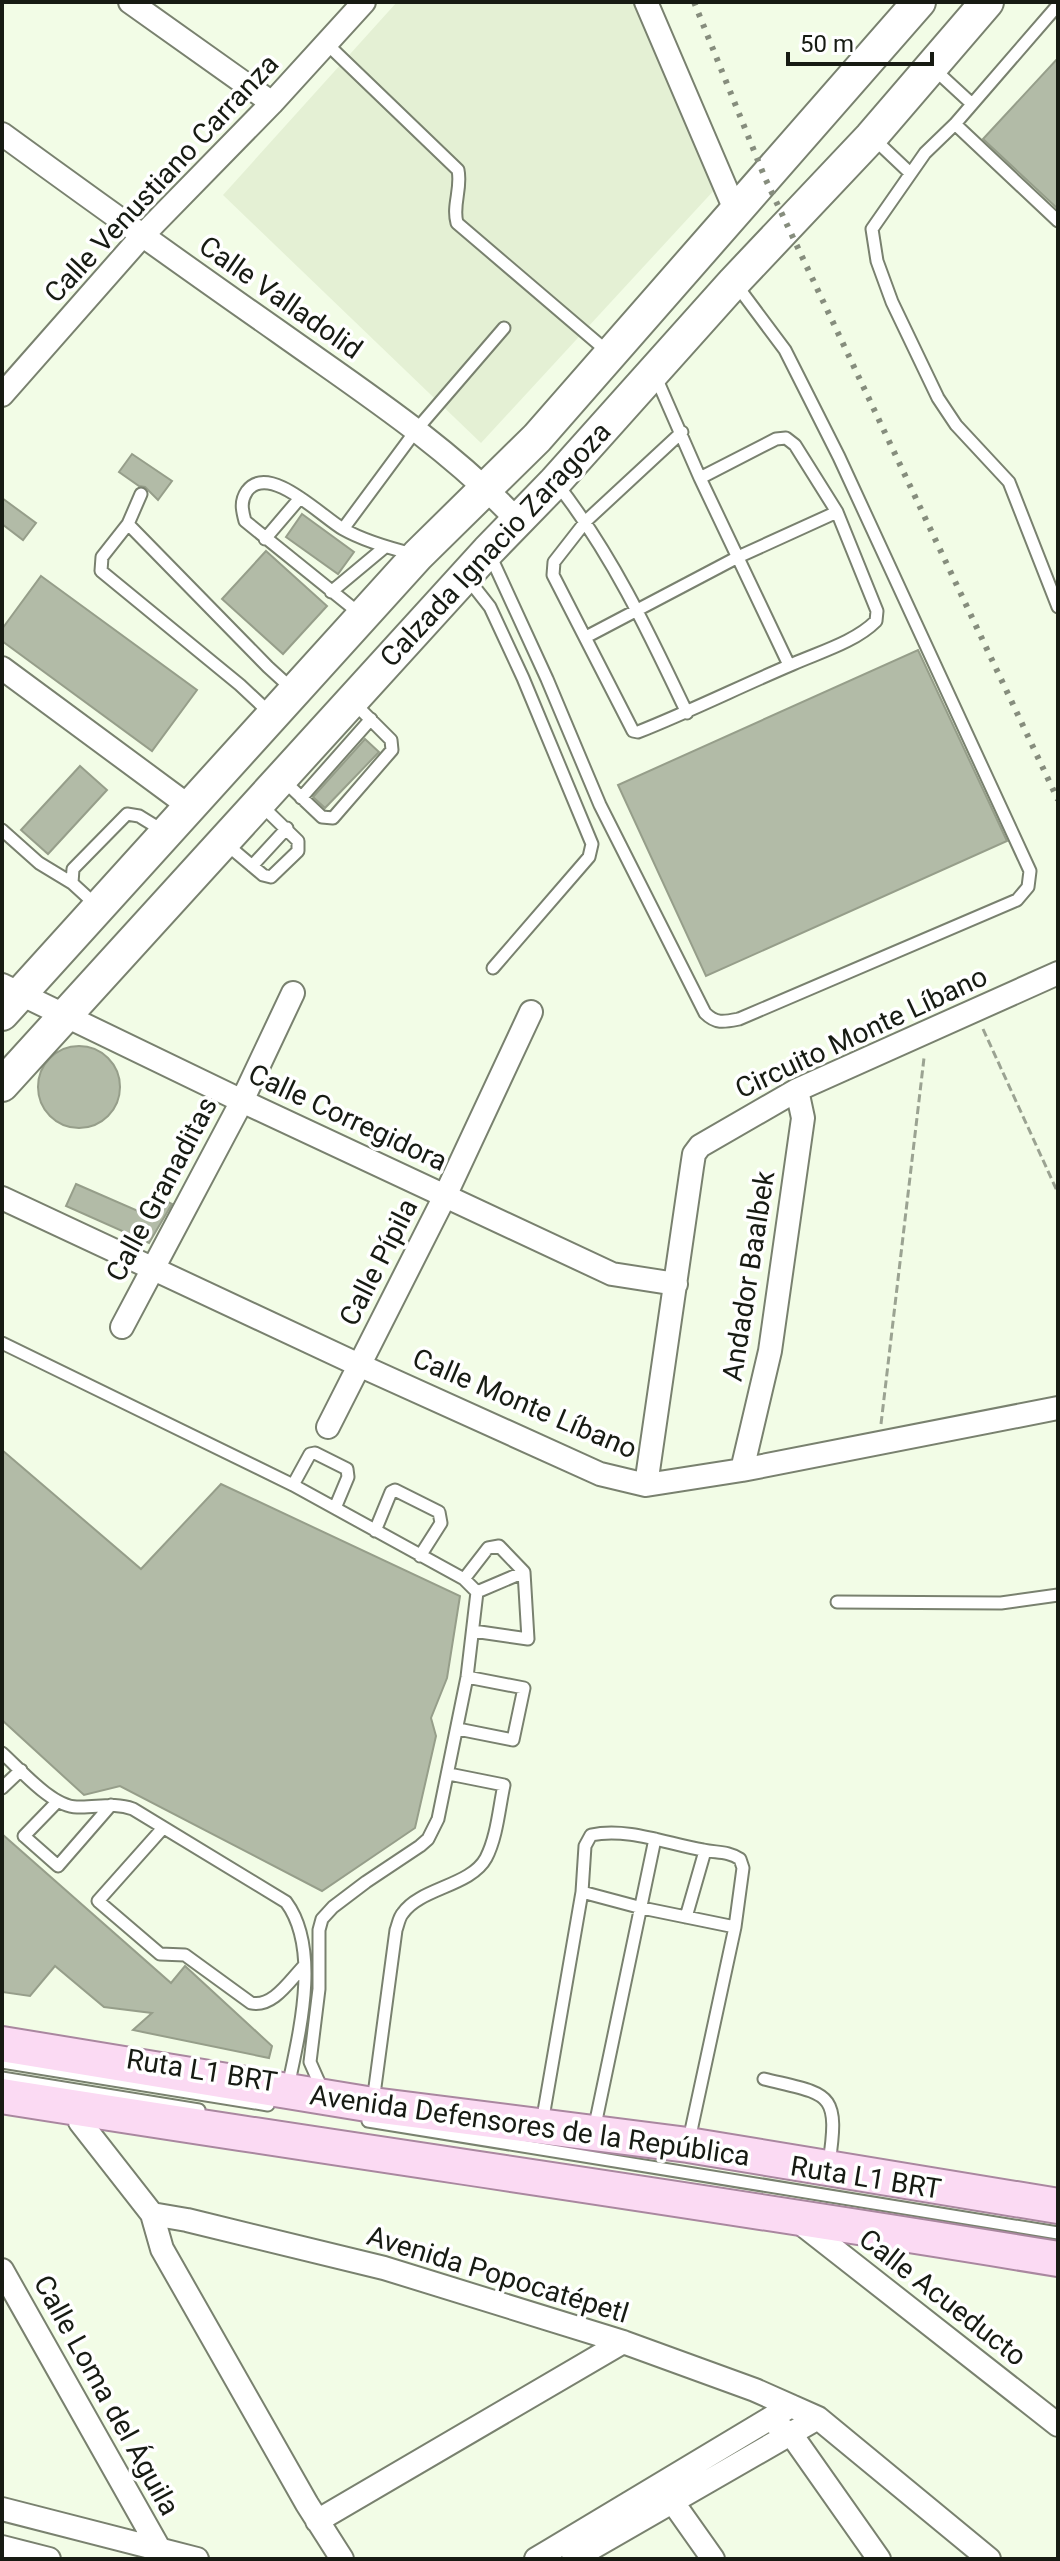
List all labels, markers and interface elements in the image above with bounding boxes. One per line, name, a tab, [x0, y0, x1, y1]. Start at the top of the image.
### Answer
scale bar	[788, 16, 932, 66]
text: 50 m	[800, 30, 854, 58]
street label: Calle Venustiano Carranza	[38, 47, 285, 309]
street label: Calle Valladolid	[193, 229, 369, 366]
street label: Calzada Ignacio Zaragoza	[373, 415, 617, 674]
street label: Circuito Monte Líbano	[730, 960, 992, 1105]
street label: Calle Corregidora	[243, 1057, 452, 1178]
street label: Calle Granaditas	[99, 1091, 224, 1287]
street label: Andador Baalbek	[716, 1168, 782, 1384]
street label: Calle Pípila	[332, 1193, 424, 1331]
street label: Calle Monte Líbano	[408, 1341, 642, 1466]
street label: Ruta L1 BRT	[124, 2042, 280, 2099]
street label: Avenida Defensores de la República	[308, 2078, 752, 2173]
street label: Ruta L1 BRT	[788, 2149, 944, 2206]
street label: Avenida Popocatépetl	[363, 2219, 633, 2330]
street label: Calle Acueducto	[853, 2222, 1033, 2373]
street label: Calle Loma del Águila	[27, 2269, 186, 2521]

